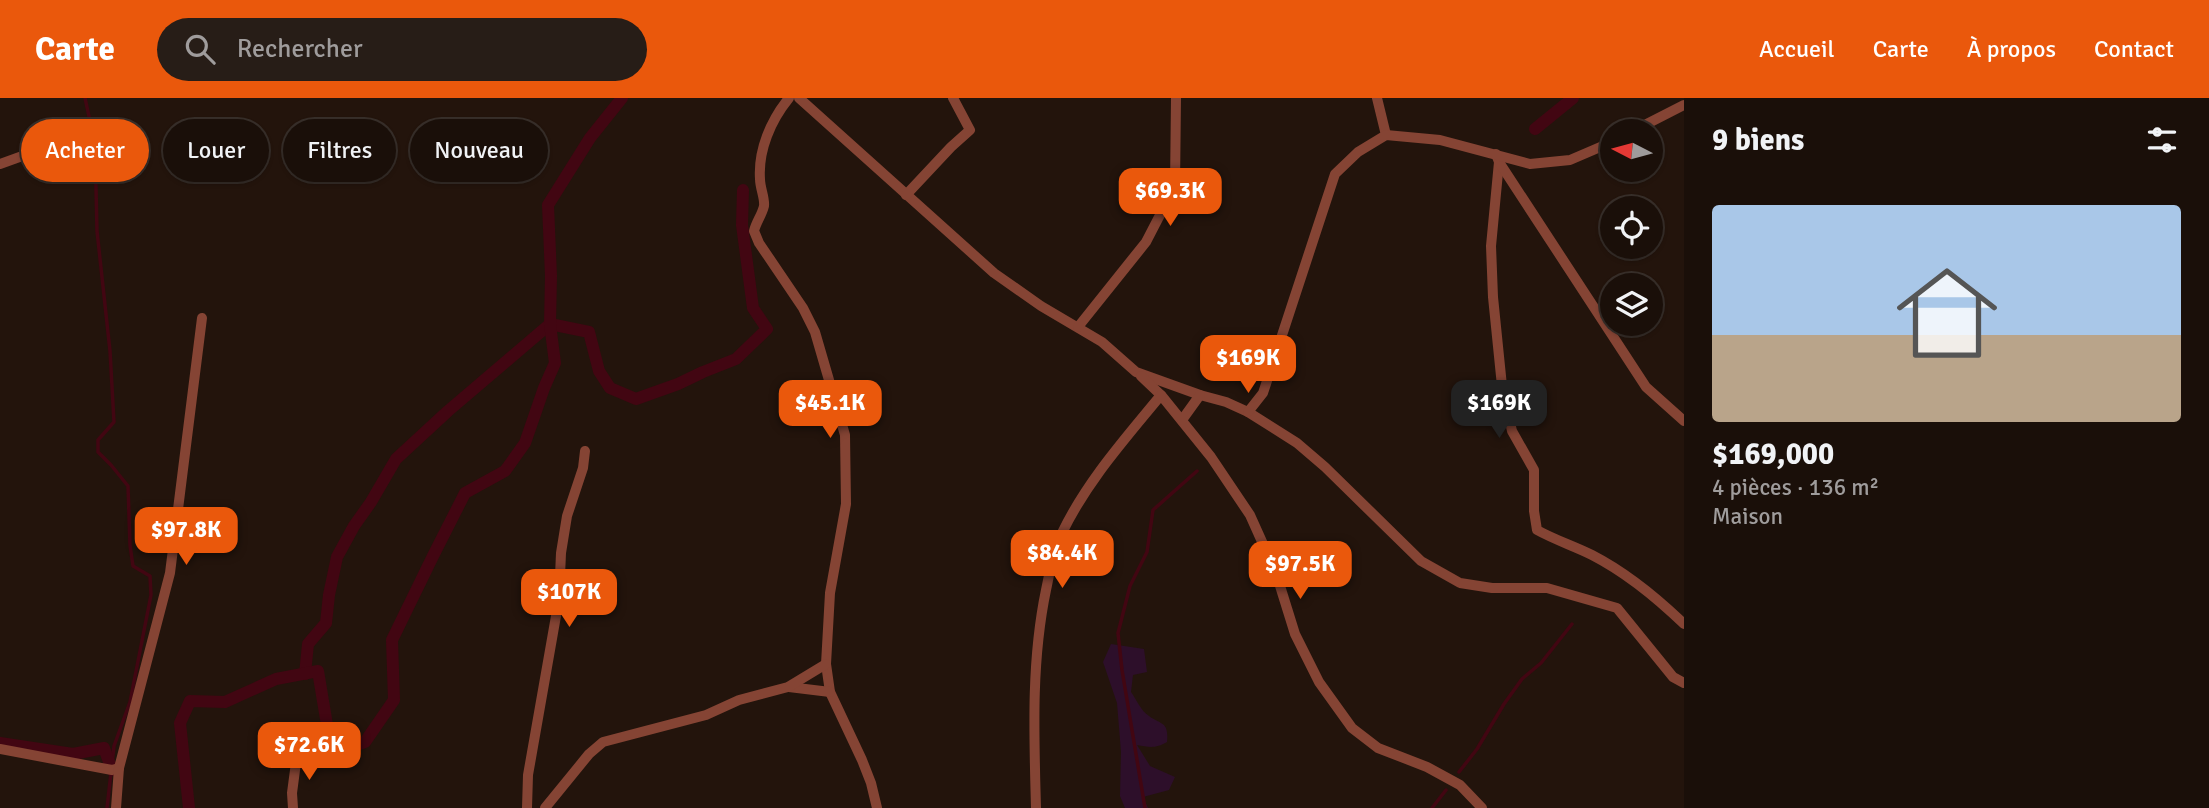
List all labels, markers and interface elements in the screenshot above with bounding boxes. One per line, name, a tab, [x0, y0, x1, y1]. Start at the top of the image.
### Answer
search box	[157, 18, 647, 81]
text: Carte	[35, 29, 115, 70]
icon: search	[181, 30, 219, 68]
text: Rechercher	[237, 33, 363, 65]
text: Accueil	[1759, 34, 1835, 64]
text: Carte	[1873, 34, 1929, 64]
text: À propos	[1967, 34, 2056, 64]
text: Contact	[2094, 34, 2174, 64]
chip: Acheter	[21, 119, 149, 182]
chip: Louer	[163, 119, 269, 182]
chip: Filtres	[283, 119, 396, 182]
chip: Nouveau	[410, 119, 548, 182]
north arrow	[1600, 119, 1662, 182]
map controls	[1600, 119, 1663, 336]
icon: filters	[2143, 121, 2181, 159]
text: 9 biens	[1712, 122, 1804, 159]
pin: $69.3K	[1113, 169, 1227, 228]
text: $69.3K	[1135, 176, 1205, 205]
button: locate	[1600, 196, 1663, 259]
icon: home	[1884, 250, 2010, 376]
button: layers	[1600, 273, 1663, 336]
pin: $169K	[1199, 336, 1297, 395]
text: $169K	[1216, 343, 1280, 372]
pin: $45.1K	[773, 380, 887, 440]
pin: $169K	[1450, 380, 1548, 440]
text: $45.1K	[795, 388, 865, 417]
text: $169K	[1467, 388, 1531, 417]
text: $169,000	[1712, 436, 1834, 473]
text: 4 pièces · 136 m²	[1712, 473, 1879, 502]
text: Maison	[1712, 502, 1783, 531]
pin: $97.8K	[129, 508, 243, 567]
text: $97.8K	[151, 515, 221, 544]
pin: $84.4K	[1005, 531, 1119, 590]
text: $84.4K	[1027, 538, 1097, 567]
pin: $97.5K	[1243, 542, 1357, 601]
text: $97.5K	[1265, 549, 1335, 578]
pin: $107K	[520, 570, 618, 629]
text: $107K	[537, 577, 601, 606]
pin: $72.6K	[252, 722, 366, 782]
text: $72.6K	[274, 730, 344, 759]

